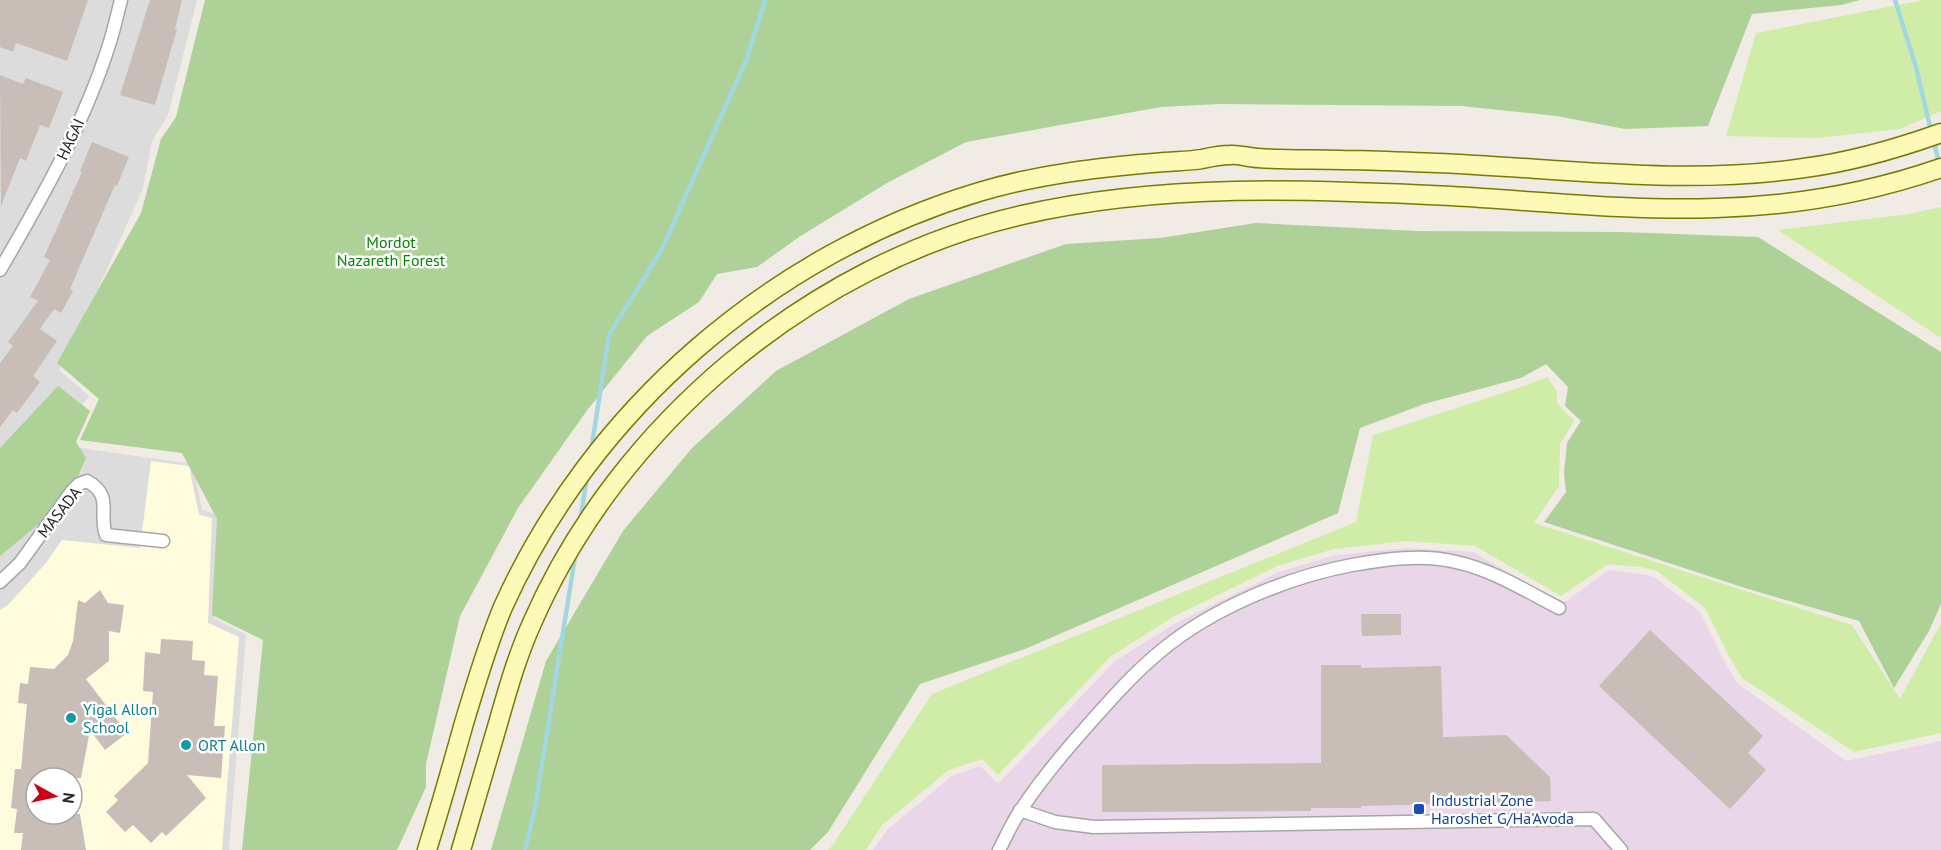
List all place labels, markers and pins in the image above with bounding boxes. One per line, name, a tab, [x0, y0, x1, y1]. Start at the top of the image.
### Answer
place label: Yigal Allon School	[83, 699, 157, 737]
marker: Yigal Allon School	[64, 711, 78, 725]
place label: ORT Allon	[198, 735, 266, 755]
marker: ORT Allon	[179, 738, 193, 752]
place label: Industrial Zone Haroshet G/Ha'Avoda	[1431, 790, 1574, 828]
marker: Industrial Zone Haroshet G/Ha'Avoda	[1412, 802, 1426, 816]

